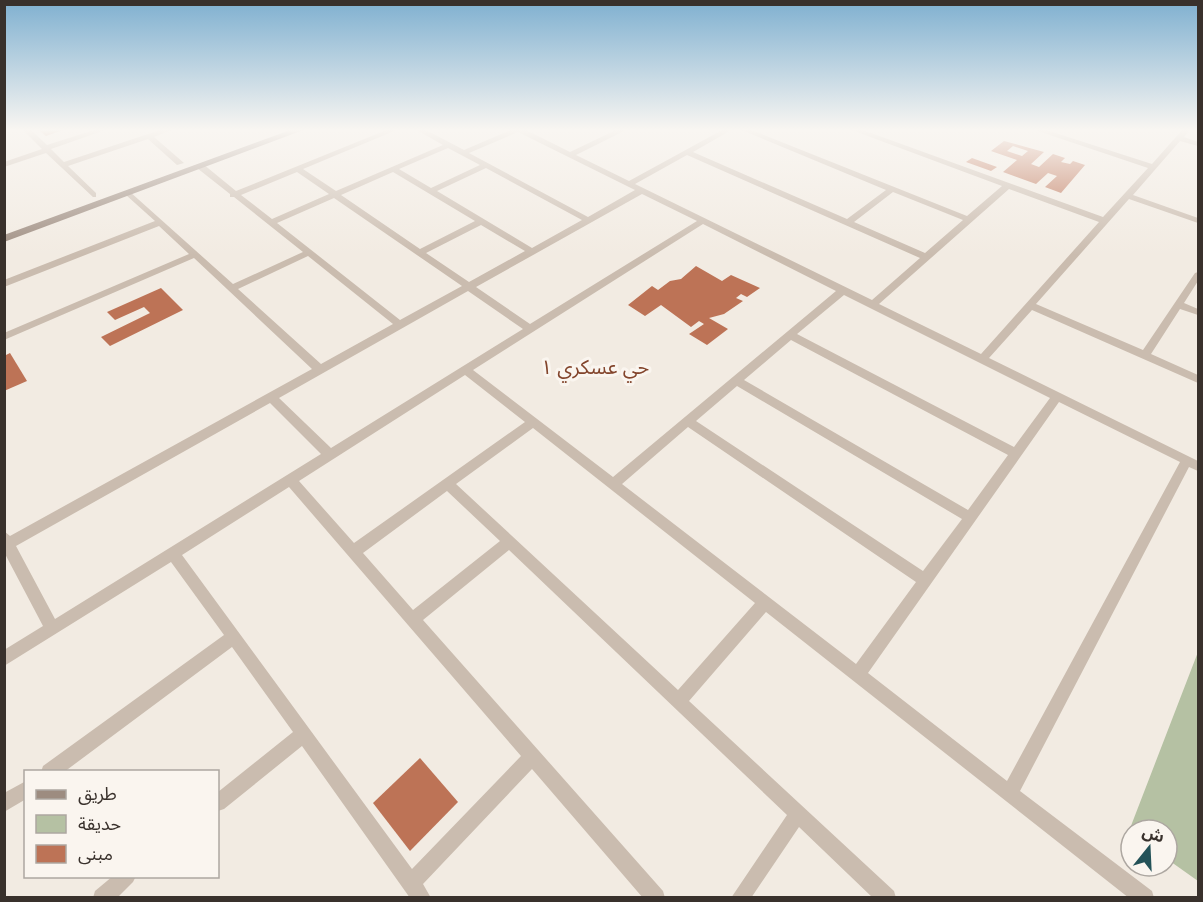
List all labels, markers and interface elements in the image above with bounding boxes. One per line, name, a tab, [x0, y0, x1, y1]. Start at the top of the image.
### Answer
district label: حي عسكري ١	[541, 354, 649, 383]
legend	[24, 770, 219, 878]
text: طريق	[78, 782, 117, 805]
text: حديقة	[78, 812, 121, 835]
north arrow	[1119, 818, 1179, 878]
text: ش	[1140, 821, 1167, 848]
text: مبنى	[78, 842, 113, 865]

